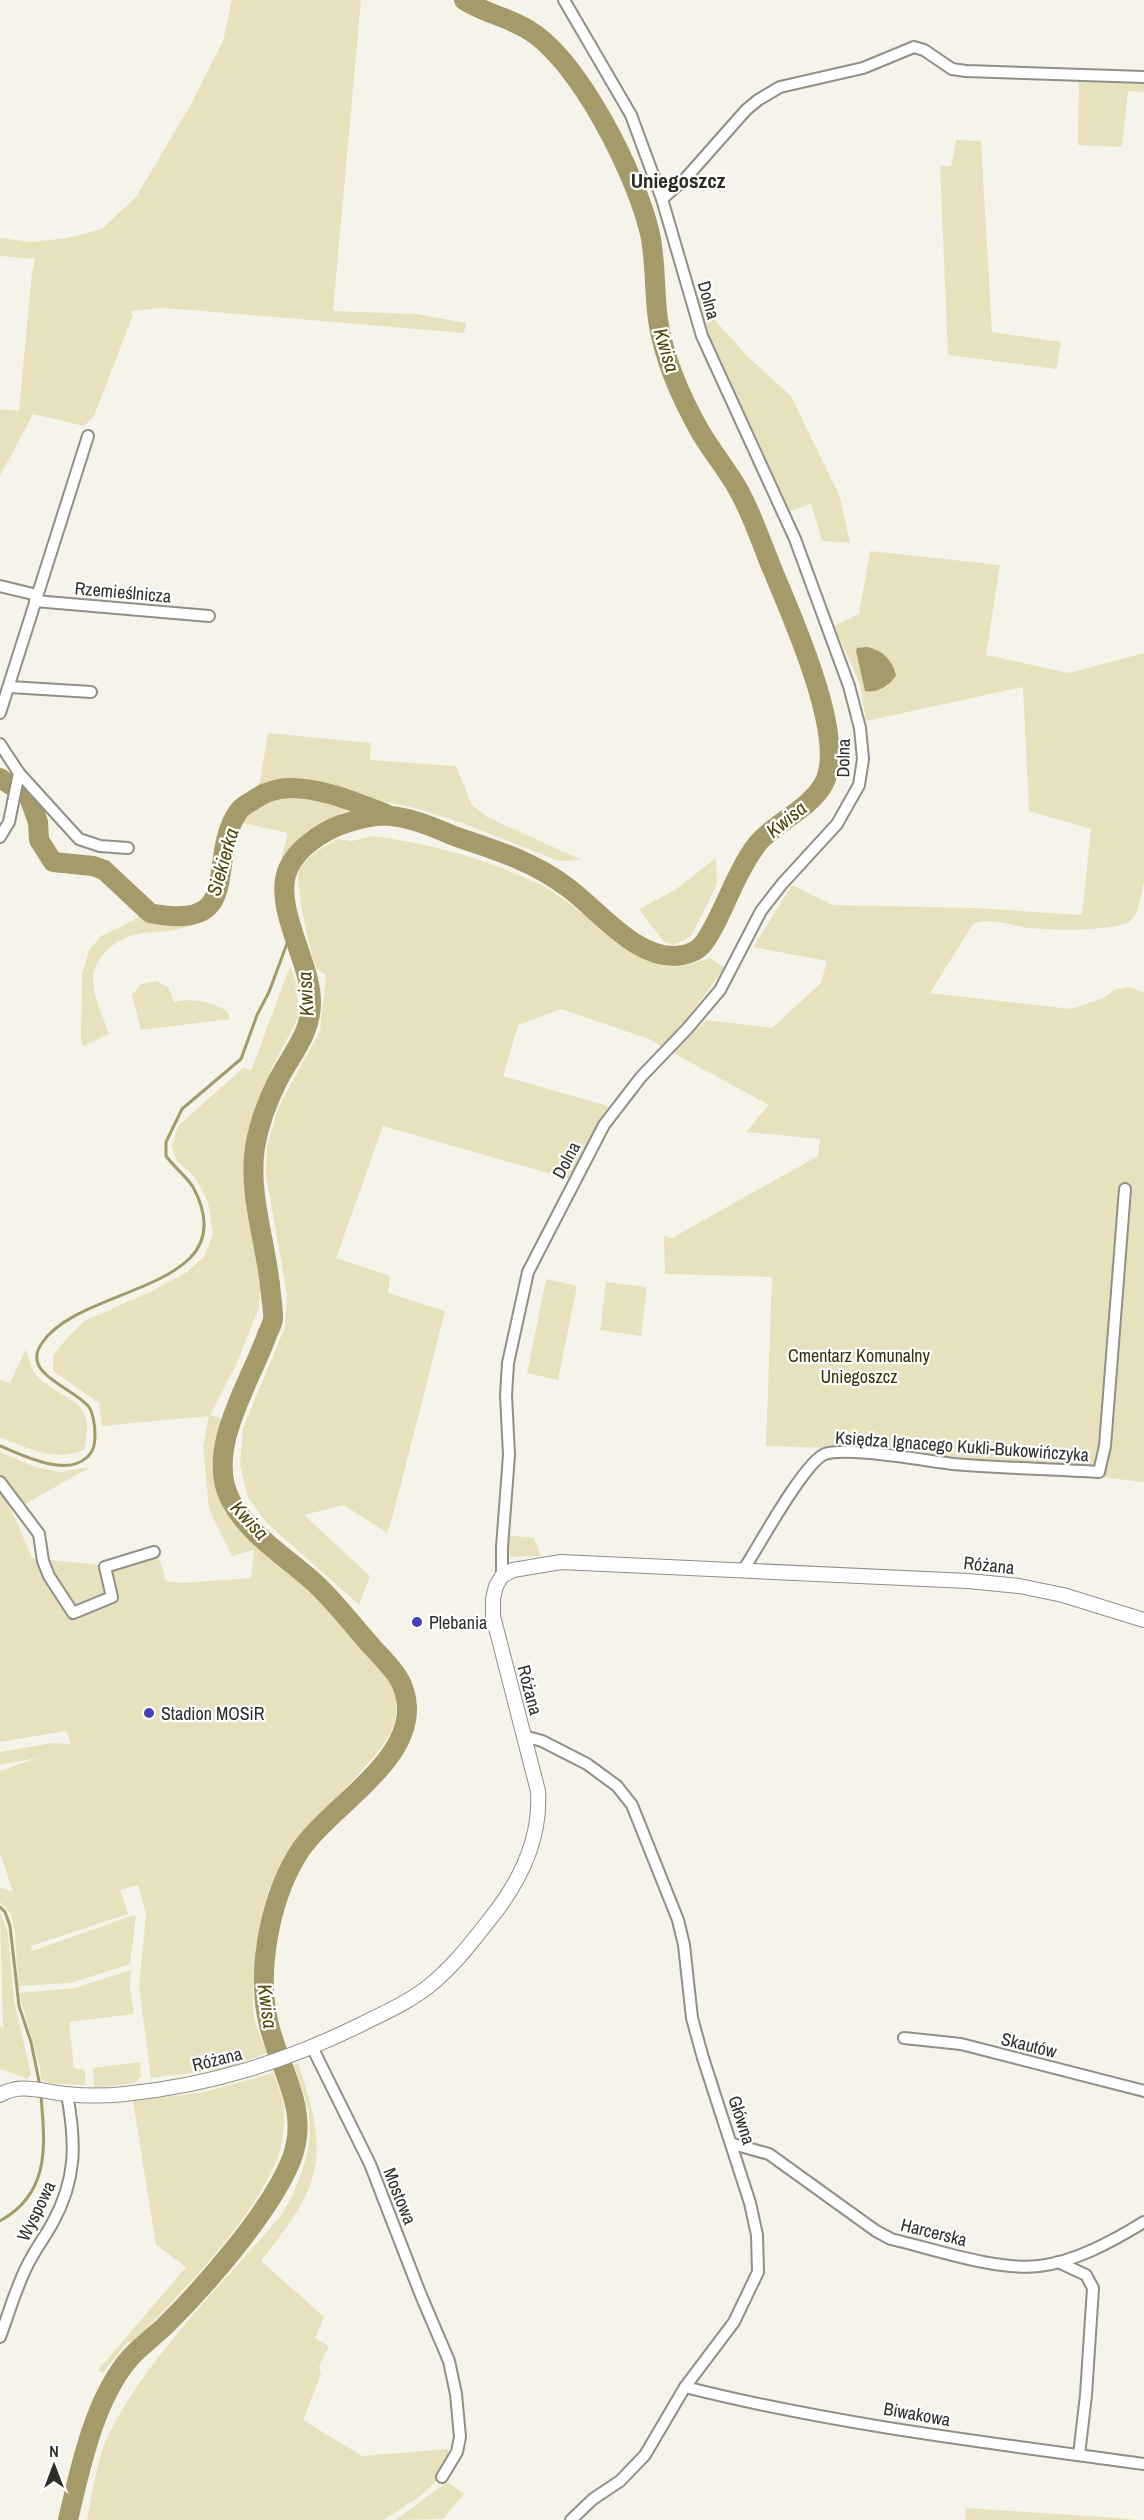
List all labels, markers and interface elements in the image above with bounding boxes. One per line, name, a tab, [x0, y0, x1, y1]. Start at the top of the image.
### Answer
district label: Uniegoszcz	[631, 166, 726, 195]
street label: Dolna	[692, 278, 726, 322]
water label: Kwisa	[648, 325, 686, 375]
street label: Rzemieślnicza	[74, 575, 172, 609]
street label: Dolna	[830, 739, 856, 777]
water label: Kwisa	[760, 794, 812, 844]
water label: Siekierka	[199, 825, 245, 899]
water label: Kwisa	[290, 971, 320, 1017]
street label: Dolna	[546, 1137, 586, 1183]
park label: Cmentarz Komunalny Uniegoszcz	[788, 1343, 931, 1389]
street label: Księdza Ignacego Kukli-Bukowińczyka	[834, 1425, 1090, 1467]
water label: Kwisa	[225, 1494, 275, 1546]
street label: Różana	[962, 1550, 1016, 1580]
place label: Plebania	[429, 1610, 487, 1635]
marker: Plebania	[410, 1615, 424, 1629]
street label: Różana	[511, 1662, 549, 1718]
place label: Stadion MOSiR	[161, 1701, 265, 1726]
marker: Stadion MOSiR	[142, 1706, 156, 1720]
water label: Kwisa	[252, 1982, 284, 2030]
street label: Skautów	[999, 2026, 1060, 2064]
street label: Różana	[189, 2041, 245, 2077]
street label: Główna	[722, 2092, 762, 2148]
street label: Mostowa	[377, 2164, 423, 2228]
street label: Wyspowa	[11, 2177, 61, 2245]
street label: Harcerska	[898, 2212, 970, 2252]
street label: Biwakowa	[882, 2396, 952, 2432]
north arrow	[24, 2436, 84, 2496]
text: N	[49, 2440, 59, 2462]

